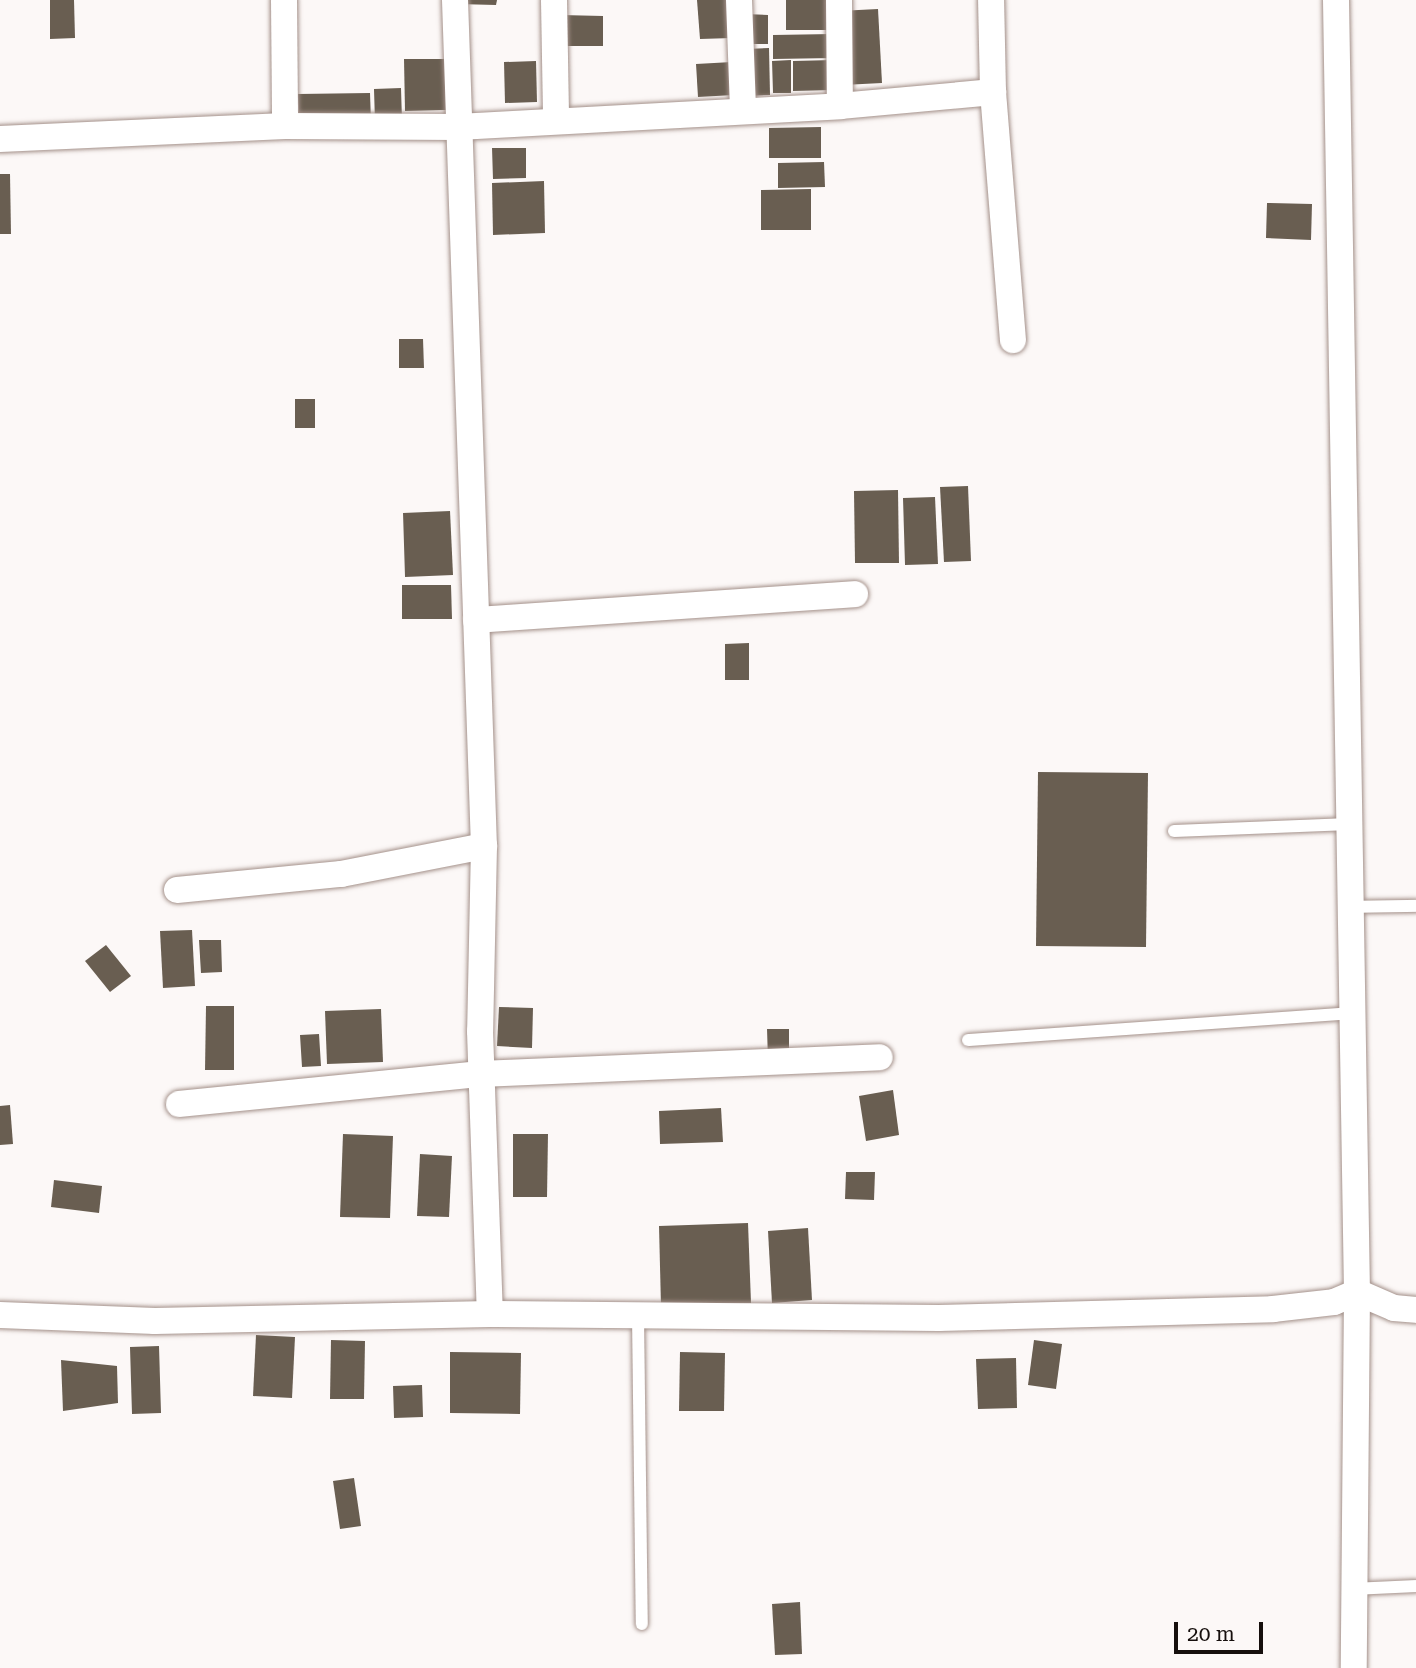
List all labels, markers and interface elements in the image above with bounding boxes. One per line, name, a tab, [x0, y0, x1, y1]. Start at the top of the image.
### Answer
scale bar	[1178, 1608, 1267, 1652]
text: 20 m	[1187, 1622, 1235, 1646]

